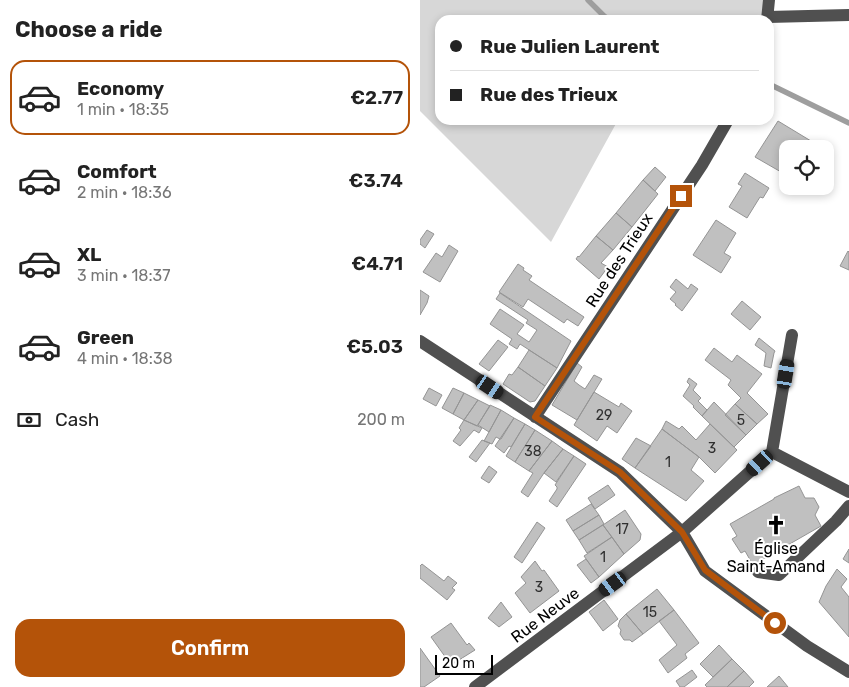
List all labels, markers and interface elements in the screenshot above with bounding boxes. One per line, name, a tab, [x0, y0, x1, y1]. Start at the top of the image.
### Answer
text: Choose a ride	[15, 16, 162, 43]
text: Rue Julien Laurent	[480, 35, 660, 58]
icon: car	[17, 75, 62, 120]
text: Economy	[77, 77, 164, 100]
text: Rue des Trieux	[480, 83, 618, 106]
text: €2.77	[350, 86, 403, 109]
text: 1 min · 18:35	[77, 100, 169, 119]
map controls	[779, 140, 834, 195]
button: locate	[779, 140, 834, 195]
icon: car	[17, 158, 62, 203]
text: Comfort	[77, 160, 157, 183]
text: €3.74	[349, 169, 403, 192]
text: 2 min · 18:36	[77, 183, 172, 202]
route end	[670, 185, 692, 207]
street label: Rue des Trieux	[582, 209, 657, 311]
icon: car	[17, 241, 62, 286]
text: XL	[77, 243, 101, 266]
text: €4.71	[351, 252, 403, 275]
text: 3 min · 18:37	[77, 266, 170, 285]
icon: car	[17, 324, 62, 369]
text: Green	[77, 326, 134, 349]
text: €5.03	[346, 335, 403, 358]
text: 4 min · 18:38	[77, 349, 173, 368]
car	[776, 358, 795, 390]
car	[473, 372, 506, 402]
icon: cash	[15, 406, 43, 434]
house number: 29	[596, 407, 612, 424]
text: Cash	[55, 408, 99, 431]
text: 200 m	[357, 410, 405, 429]
house number: 5	[737, 412, 745, 429]
house number: 3	[708, 440, 716, 457]
house number: 38	[524, 443, 542, 460]
car	[743, 447, 776, 479]
house number: 1	[665, 454, 671, 471]
church icon: Église Saint-Amand	[765, 514, 787, 536]
house number: 17	[615, 521, 629, 538]
place label: Église Saint-Amand	[727, 539, 825, 576]
house number: 1	[600, 549, 606, 566]
car	[596, 569, 629, 599]
house number: 3	[535, 579, 543, 596]
street label: Rue Neuve	[507, 583, 583, 647]
house number: 15	[643, 604, 657, 621]
route start	[764, 612, 786, 634]
button: Confirm	[15, 619, 405, 677]
scale bar	[435, 652, 492, 675]
text: 20 m	[442, 655, 475, 672]

